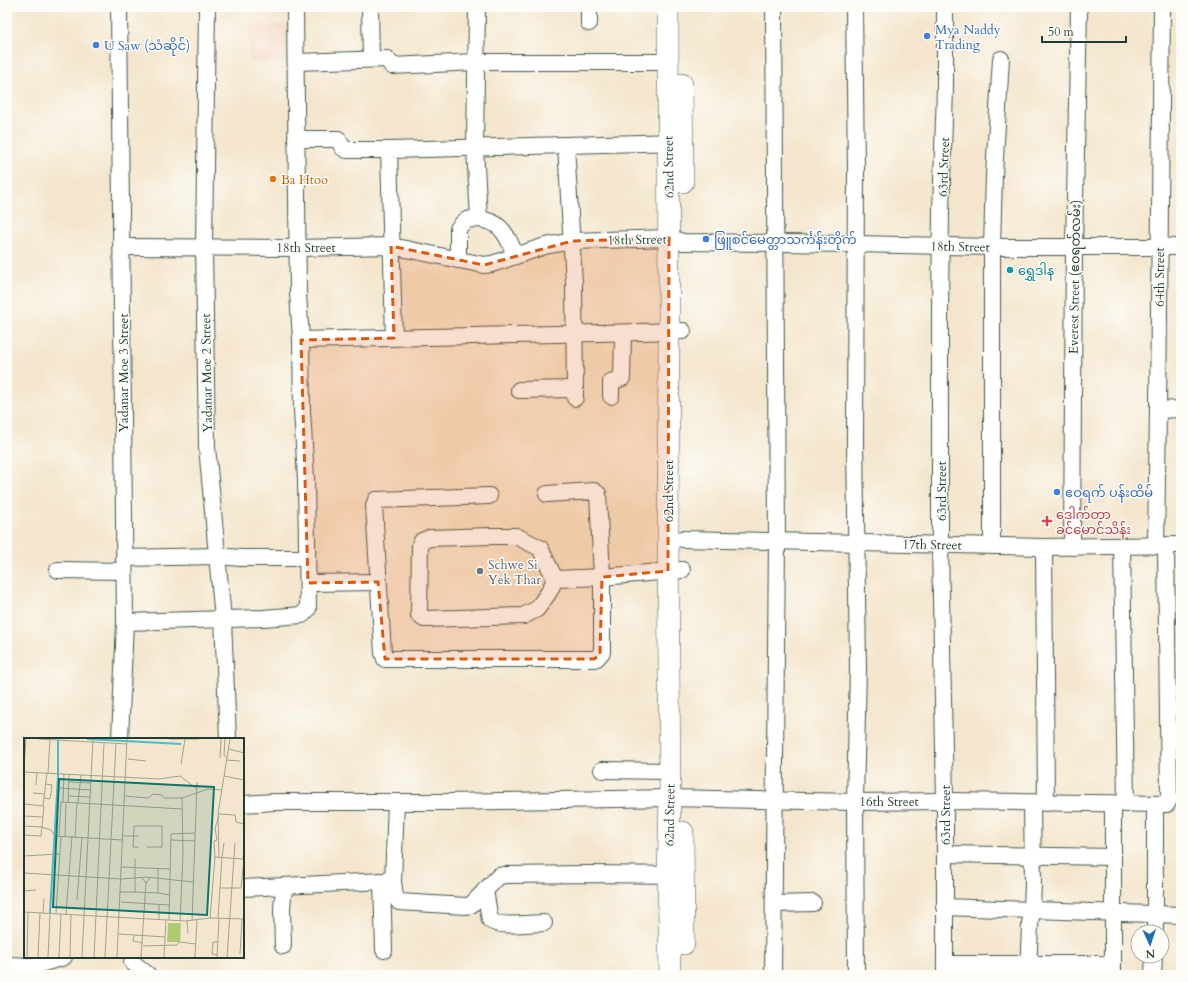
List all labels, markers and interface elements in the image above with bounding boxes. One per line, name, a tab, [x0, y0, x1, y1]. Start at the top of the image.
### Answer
scale bar	[1042, 18, 1126, 44]
place label: Mya Naddy Trading	[935, 21, 1001, 54]
text: 50 m	[1048, 24, 1075, 40]
marker: Mya Naddy Trading	[922, 31, 932, 41]
place label: U Saw (သံဆိုင်)	[104, 37, 190, 56]
marker: U Saw (သံဆိုင်)	[91, 40, 101, 50]
street label: 62nd Street	[659, 136, 679, 198]
street label: 63rd Street	[934, 137, 954, 197]
place label: Ba Htoo	[281, 171, 328, 189]
marker: Ba Htoo	[268, 174, 278, 184]
street label: Everest Street (ဧ၀ရတ်လမ်း)	[1065, 200, 1086, 354]
street label: 18th Street	[607, 230, 667, 250]
place label: ဖြူစင်မေတ္တာသင်္ကန်းတိုက်	[714, 231, 857, 250]
marker: ဖြူစင်မေတ္တာသင်္ကန်းတိုက်	[701, 234, 711, 244]
street label: 18th Street	[930, 237, 990, 257]
street label: 18th Street	[276, 239, 336, 257]
street label: 64th Street	[1151, 247, 1169, 307]
place label: ရွှေဒါန	[1018, 262, 1054, 281]
marker: ရွှေဒါန	[1005, 265, 1015, 275]
street label: Yadanar Moe 3 Street	[115, 313, 133, 433]
street label: Yadanar Moe 2 Street	[197, 313, 217, 433]
street label: 62nd Street	[660, 460, 678, 522]
street label: 63rd Street	[933, 461, 951, 521]
place label: ဧဝရက် ပန်းထိမ်	[1065, 484, 1153, 503]
marker: ဧဝရက် ပန်းထိမ်	[1052, 487, 1062, 497]
place label: ဒေါက်တာ ခင်မောင်သိန်း	[1056, 506, 1131, 540]
marker: ဒေါက်တာ ခင်မောင်သိန်း	[1041, 515, 1053, 527]
street label: 17th Street	[902, 535, 962, 555]
place label: Schwe Si Yek Thar	[488, 556, 541, 589]
marker: Schwe Si Yek Thar	[475, 566, 485, 576]
inset map	[24, 738, 244, 958]
street label: 62nd Street	[660, 784, 680, 846]
street label: 63rd Street	[937, 785, 955, 845]
street label: 16th Street	[859, 793, 919, 811]
north arrow	[1130, 924, 1170, 964]
text: N	[1145, 946, 1156, 961]

